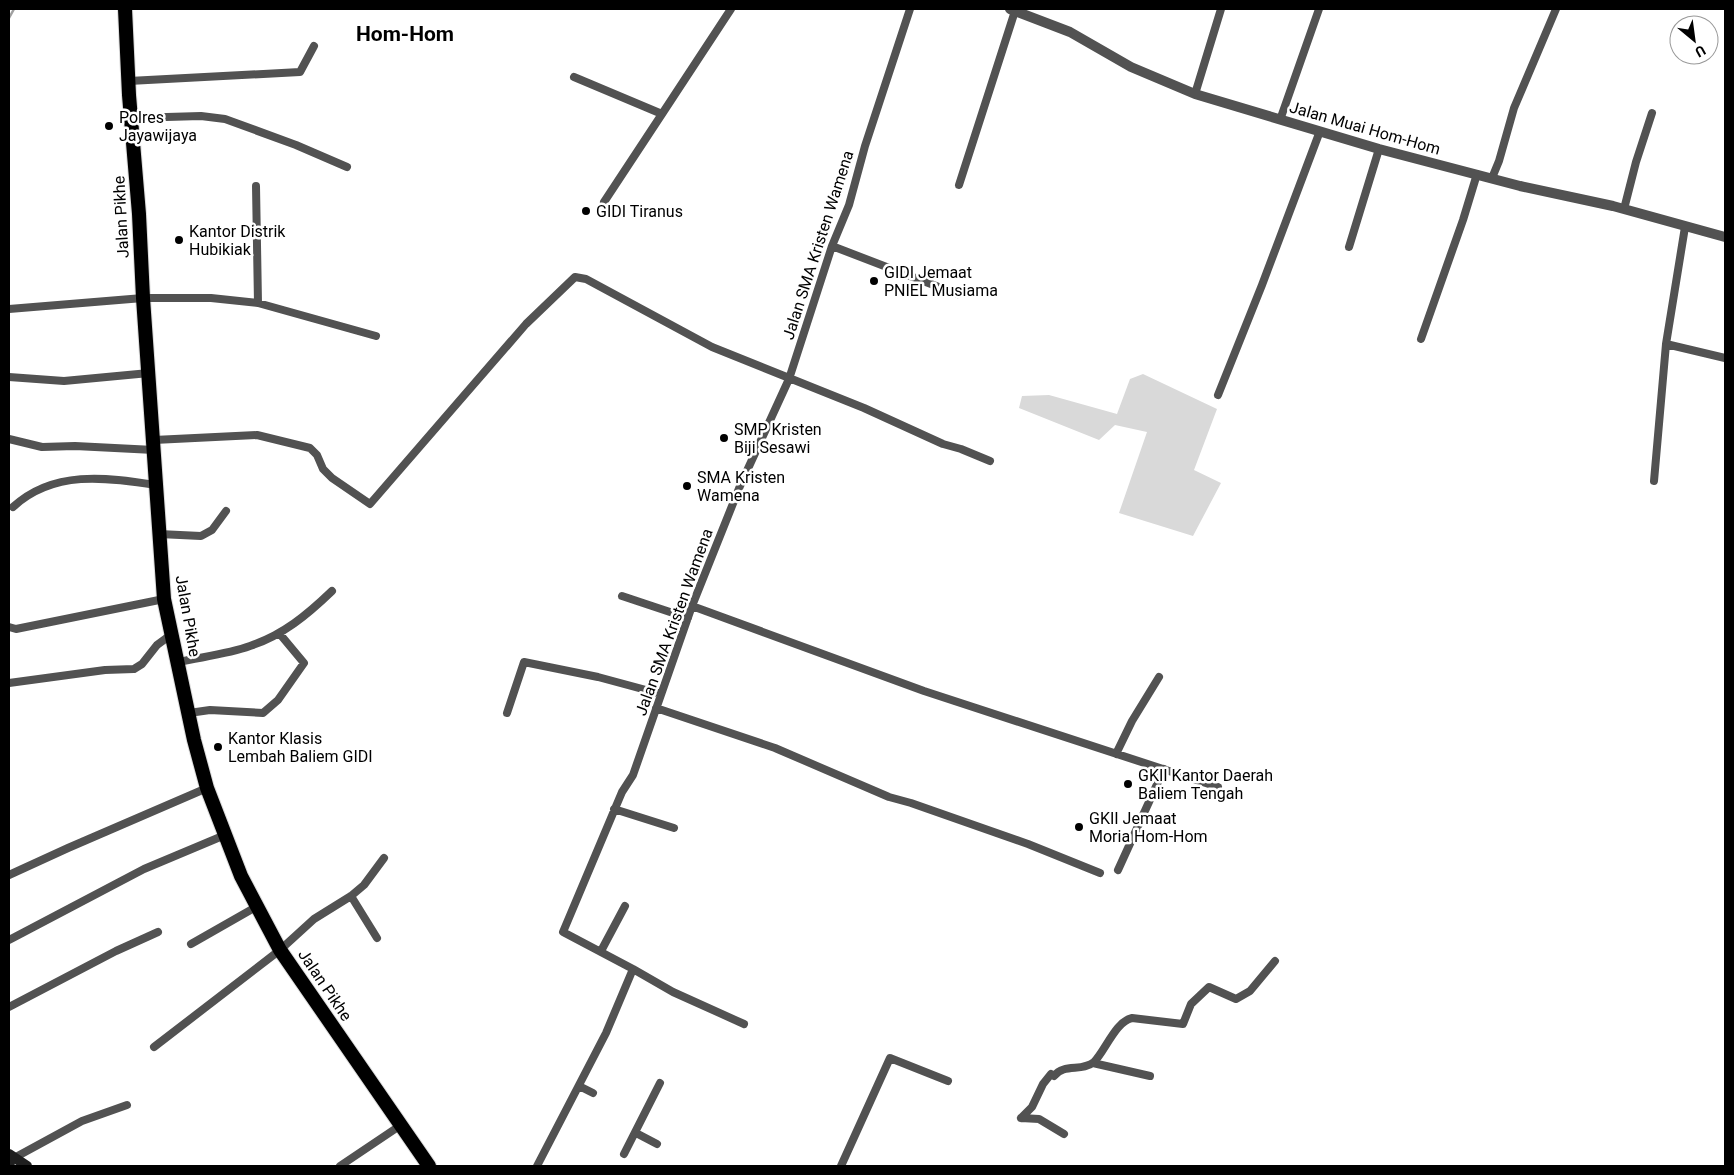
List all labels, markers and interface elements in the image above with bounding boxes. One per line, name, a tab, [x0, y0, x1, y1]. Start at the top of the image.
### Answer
north arrow	[1669, 15, 1719, 65]
district label: Hom-Hom	[356, 22, 454, 46]
text: U	[1692, 42, 1708, 61]
street label: Jalan Muai Hom-Hom	[1287, 97, 1443, 159]
place label: Polres Jayawijaya	[119, 108, 197, 145]
marker: Polres Jayawijaya	[103, 120, 115, 132]
street label: Jalan SMA Kristen Wamena	[778, 148, 858, 342]
street label: Jalan Pikhe	[109, 175, 133, 259]
place label: GIDI Tiranus	[596, 202, 683, 221]
marker: GIDI Tiranus	[580, 205, 592, 217]
place label: Kantor Distrik Hubikiak	[189, 222, 286, 259]
marker: Kantor Distrik Hubikiak	[173, 234, 185, 246]
place label: GIDI Jemaat PNIEL Musiama	[884, 263, 998, 300]
marker: GIDI Jemaat PNIEL Musiama	[868, 275, 880, 287]
place label: SMP Kristen Biji Sesawi	[734, 420, 822, 457]
marker: SMP Kristen Biji Sesawi	[718, 432, 730, 444]
place label: SMA Kristen Wamena	[697, 468, 785, 505]
marker: SMA Kristen Wamena	[681, 480, 693, 492]
street label: Jalan SMA Kristen Wamena	[631, 526, 717, 718]
street label: Jalan Pikhe	[171, 574, 205, 658]
place label: Kantor Klasis Lembah Baliem GIDI	[228, 729, 373, 766]
marker: Kantor Klasis Lembah Baliem GIDI	[212, 741, 224, 753]
place label: GKII Kantor Daerah Baliem Tengah	[1138, 766, 1273, 803]
marker: GKII Kantor Daerah Baliem Tengah	[1122, 778, 1134, 790]
place label: GKII Jemaat Moria Hom-Hom	[1089, 809, 1208, 846]
marker: GKII Jemaat Moria Hom-Hom	[1073, 821, 1085, 833]
street label: Jalan Pikhe	[294, 946, 356, 1024]

